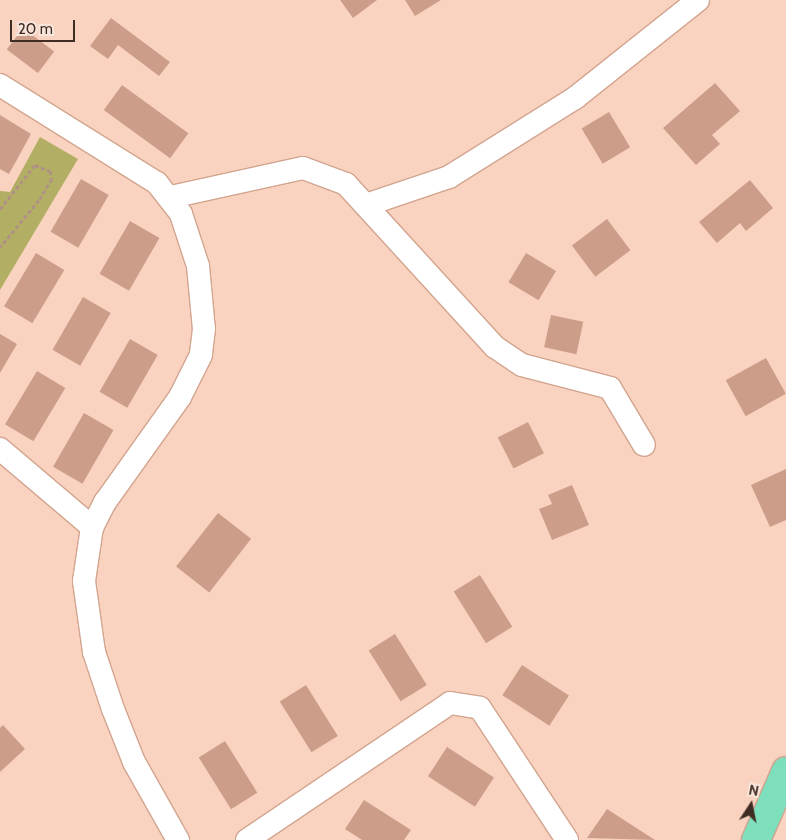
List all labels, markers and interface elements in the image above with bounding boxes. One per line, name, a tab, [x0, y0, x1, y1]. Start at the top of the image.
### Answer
scale bar	[12, 10, 78, 42]
text: 20 m	[18, 20, 53, 38]
north arrow	[726, 780, 776, 830]
text: N	[747, 780, 760, 800]

